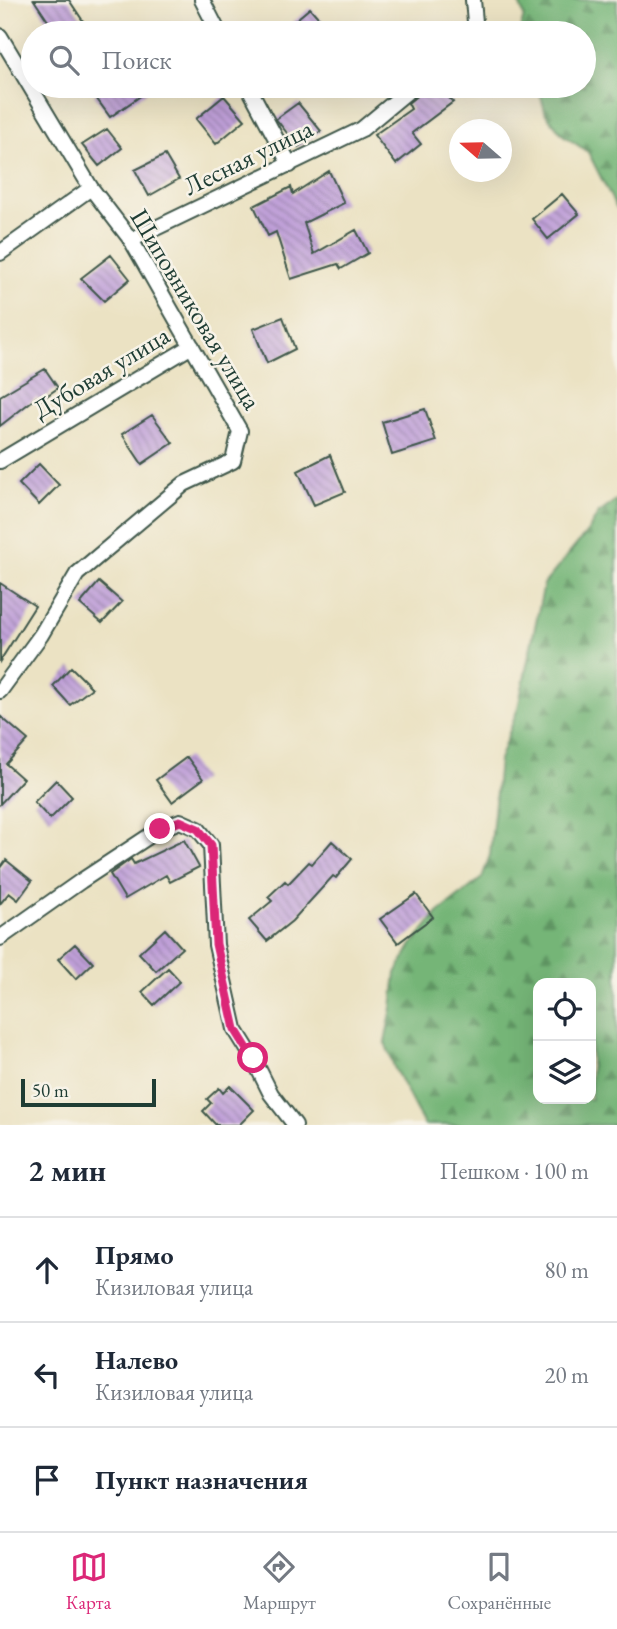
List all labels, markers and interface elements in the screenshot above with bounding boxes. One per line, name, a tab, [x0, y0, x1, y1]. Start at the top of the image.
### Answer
search box	[21, 21, 596, 98]
icon: search	[45, 41, 83, 79]
text: Поиск	[101, 43, 172, 77]
street label: Лесная улица	[178, 111, 319, 203]
north arrow	[449, 119, 512, 182]
street label: Шиповниковая улица	[123, 202, 270, 416]
street label: Дубовая улица	[26, 317, 176, 426]
route end	[144, 813, 175, 844]
map controls	[533, 978, 596, 1104]
button: locate	[533, 978, 596, 1041]
button: layers	[533, 1041, 596, 1104]
route start	[237, 1042, 268, 1073]
scale bar	[21, 1076, 156, 1108]
text: 50 m	[32, 1078, 69, 1103]
text: 2 мин	[28, 1151, 106, 1190]
text: Пешком · 100 m	[440, 1156, 589, 1186]
text: Прямо	[95, 1238, 174, 1272]
icon: ahead	[28, 1251, 66, 1289]
text: 80 m	[544, 1255, 589, 1285]
text: Кизиловая улица	[95, 1272, 253, 1302]
text: Налево	[95, 1343, 178, 1377]
icon: left	[28, 1356, 66, 1394]
text: 20 m	[544, 1360, 589, 1390]
text: Кизиловая улица	[95, 1377, 253, 1407]
icon: arrive	[28, 1461, 66, 1499]
text: Пункт назначения	[95, 1463, 308, 1497]
tab: Карта	[66, 1548, 111, 1615]
tab: Маршрут	[243, 1548, 316, 1615]
tab: Сохранённые	[448, 1548, 551, 1615]

